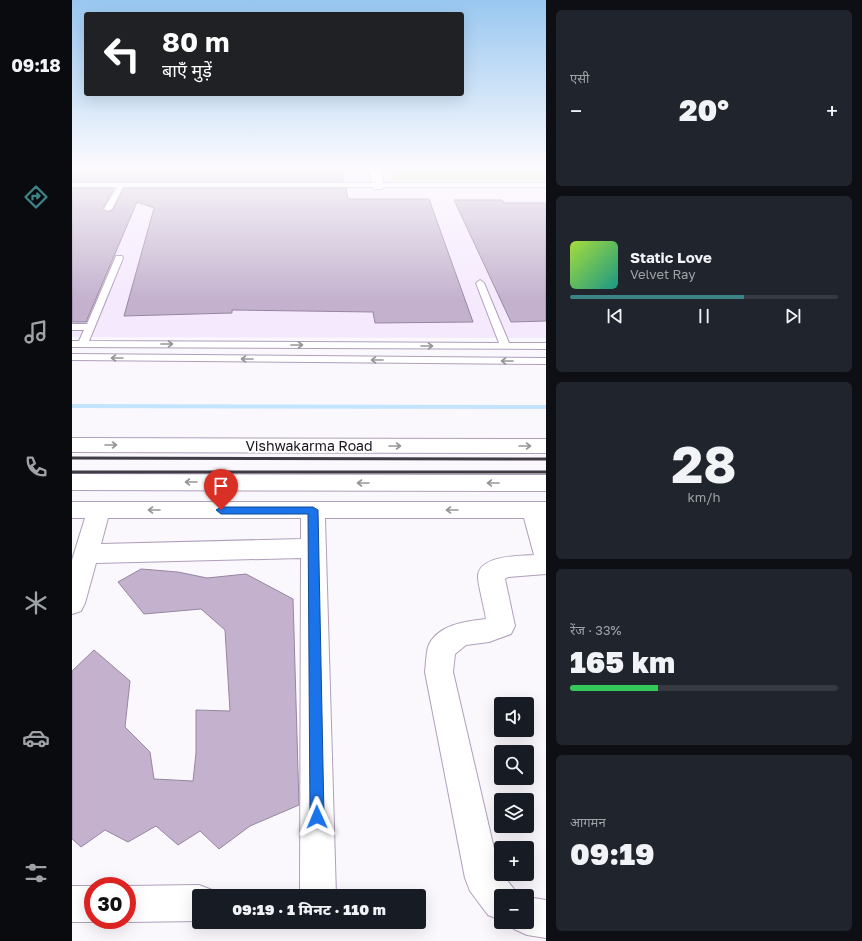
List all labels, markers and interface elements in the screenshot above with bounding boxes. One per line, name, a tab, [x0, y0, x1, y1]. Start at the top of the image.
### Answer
text: 80 m	[162, 25, 230, 58]
icon: left	[96, 28, 148, 80]
text: 09:18	[11, 54, 61, 76]
text: बाएँ मुड़ें	[162, 59, 212, 81]
text: एसी	[570, 70, 589, 86]
text: 20°	[679, 92, 729, 128]
text: −	[570, 97, 582, 124]
text: +	[826, 97, 838, 124]
icon: directions	[22, 183, 50, 211]
text: Static Love	[630, 248, 712, 266]
text: Velvet Ray	[630, 266, 695, 282]
icon: previous	[604, 305, 626, 327]
icon: pause	[693, 305, 715, 327]
icon: next	[782, 305, 804, 327]
icon: music	[22, 318, 50, 346]
one-way arrow	[160, 340, 173, 348]
one-way arrow	[290, 341, 303, 349]
one-way arrow	[420, 342, 433, 350]
one-way arrow	[111, 354, 124, 362]
one-way arrow	[241, 355, 254, 363]
one-way arrow	[371, 356, 384, 364]
one-way arrow	[501, 357, 514, 365]
text: 28	[671, 432, 737, 494]
street label: Vishwakarma Road	[245, 437, 373, 454]
one-way arrow	[104, 441, 117, 449]
one-way arrow	[388, 442, 401, 450]
one-way arrow	[518, 442, 531, 450]
icon: phone	[22, 453, 50, 481]
pin	[204, 469, 238, 510]
icon: arrive	[210, 475, 232, 497]
one-way arrow	[185, 478, 198, 486]
one-way arrow	[357, 479, 370, 487]
one-way arrow	[487, 479, 500, 487]
text: km/h	[687, 489, 721, 505]
one-way arrow	[148, 506, 161, 514]
one-way arrow	[446, 506, 459, 514]
icon: climate	[22, 589, 50, 617]
text: रेंज · 33%	[570, 622, 622, 638]
text: 165 km	[570, 644, 675, 680]
map controls	[494, 697, 534, 929]
button: sound	[494, 697, 534, 737]
icon: car	[22, 724, 50, 752]
button: search	[494, 745, 534, 785]
button: layers	[494, 793, 534, 833]
position arrow	[296, 796, 338, 838]
text: आगमन	[570, 814, 606, 830]
text: 09:19	[570, 836, 655, 872]
button: +	[494, 841, 534, 881]
icon: filters	[22, 859, 50, 887]
speed limit sign: 30	[84, 877, 136, 929]
button: −	[494, 889, 534, 929]
text: 09:19 · 1 मिनट · 110 m	[232, 900, 386, 918]

